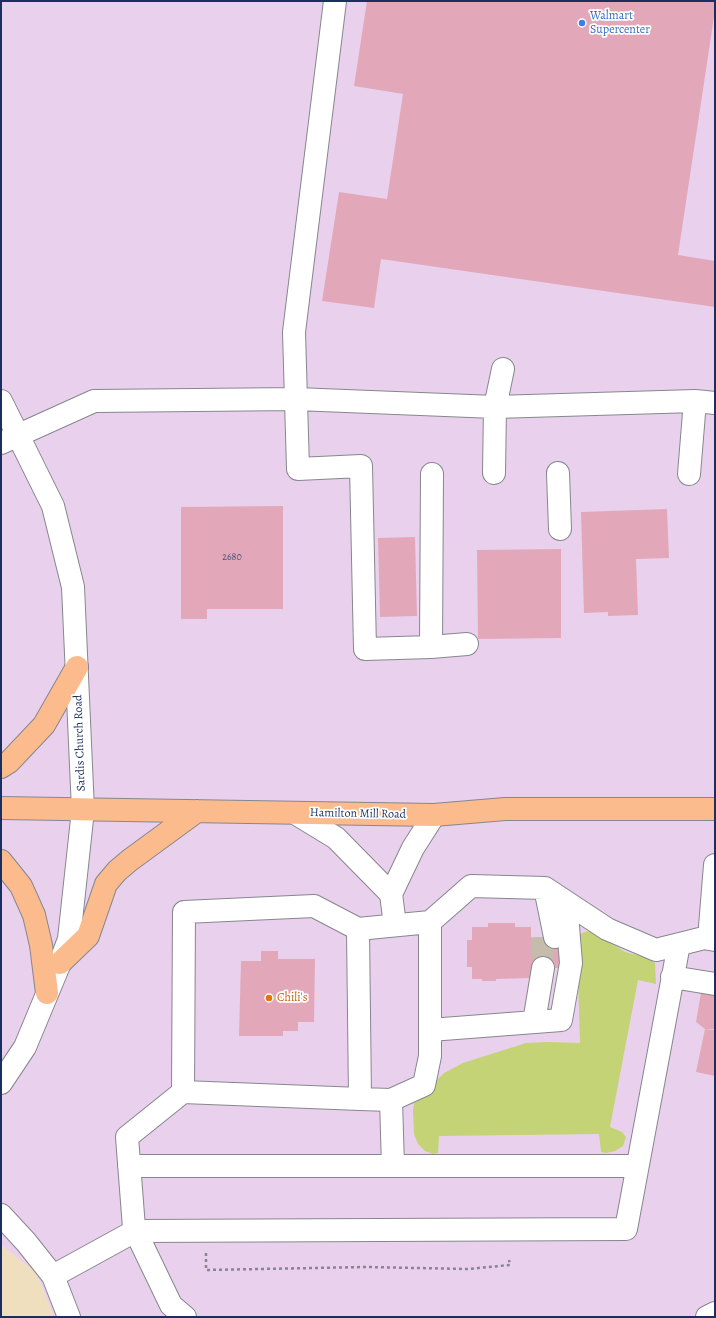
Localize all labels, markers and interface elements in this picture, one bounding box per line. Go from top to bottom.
place label: Walmart Supercenter [590,9,650,37]
marker: Walmart Supercenter [577,18,587,28]
house number: 2680 [222,552,242,564]
street label: Sardis Church Road [71,694,89,792]
street label: Hamilton Mill Road [310,806,406,822]
place label: Chili's [277,991,308,1005]
marker: Chili's [264,993,274,1003]

